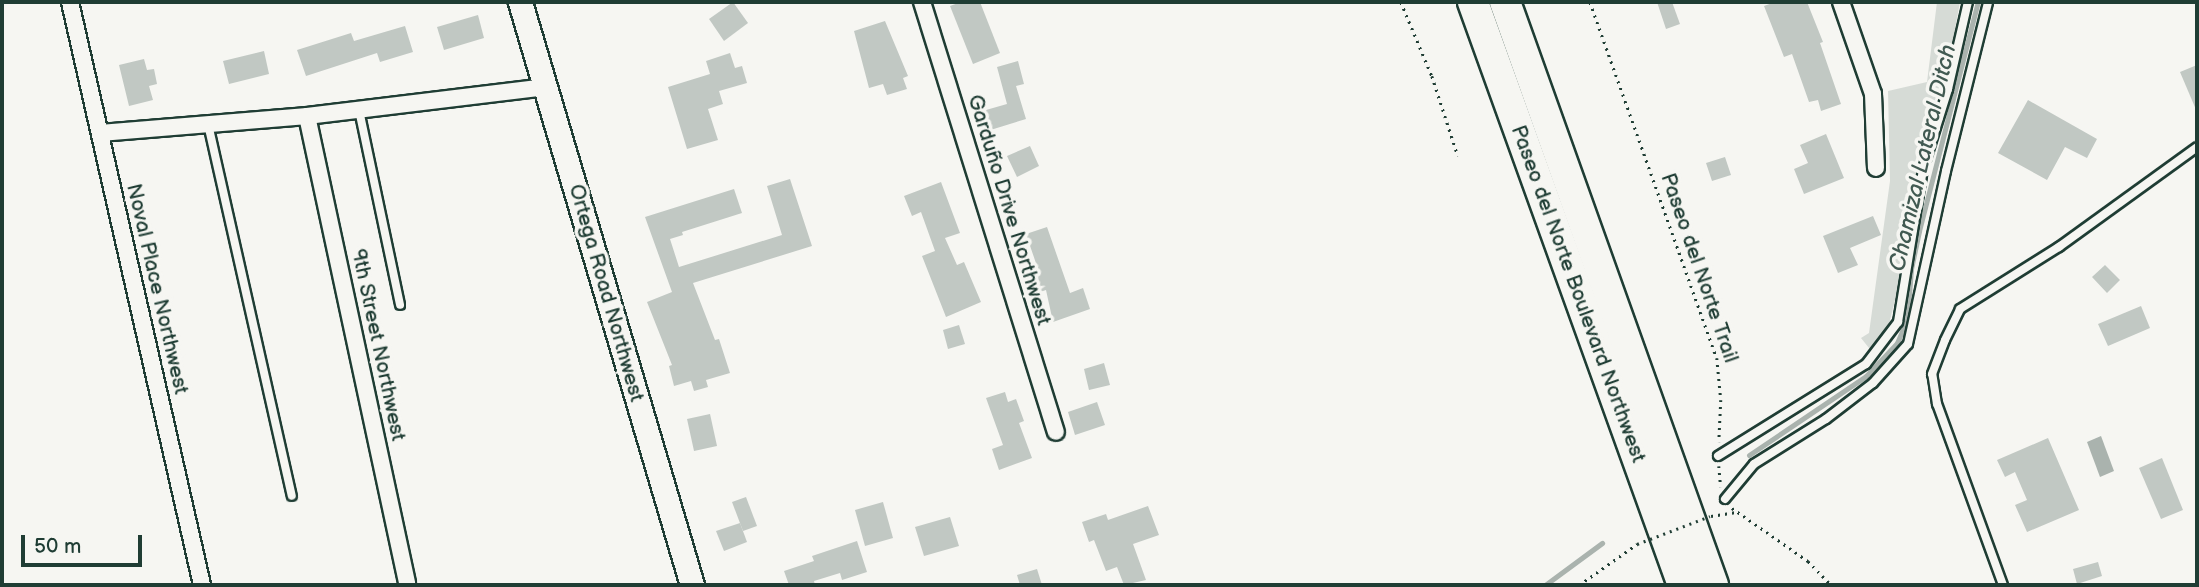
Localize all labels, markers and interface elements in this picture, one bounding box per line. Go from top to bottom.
water label: Chamizal Lateral Ditch [1883,42,1963,274]
street label: Garduño Drive Northwest [962,92,1056,328]
street label: Paseo del Norte Boulevard Northwest [1505,122,1651,466]
street label: Paseo del Norte Trail [1655,170,1743,366]
street label: Noval Place Northwest [121,181,193,397]
street label: Ortega Road Northwest [563,181,649,405]
street label: 9th Street Northwest [345,247,411,443]
scale bar [24,520,145,564]
text: 50 m [34,534,81,559]

